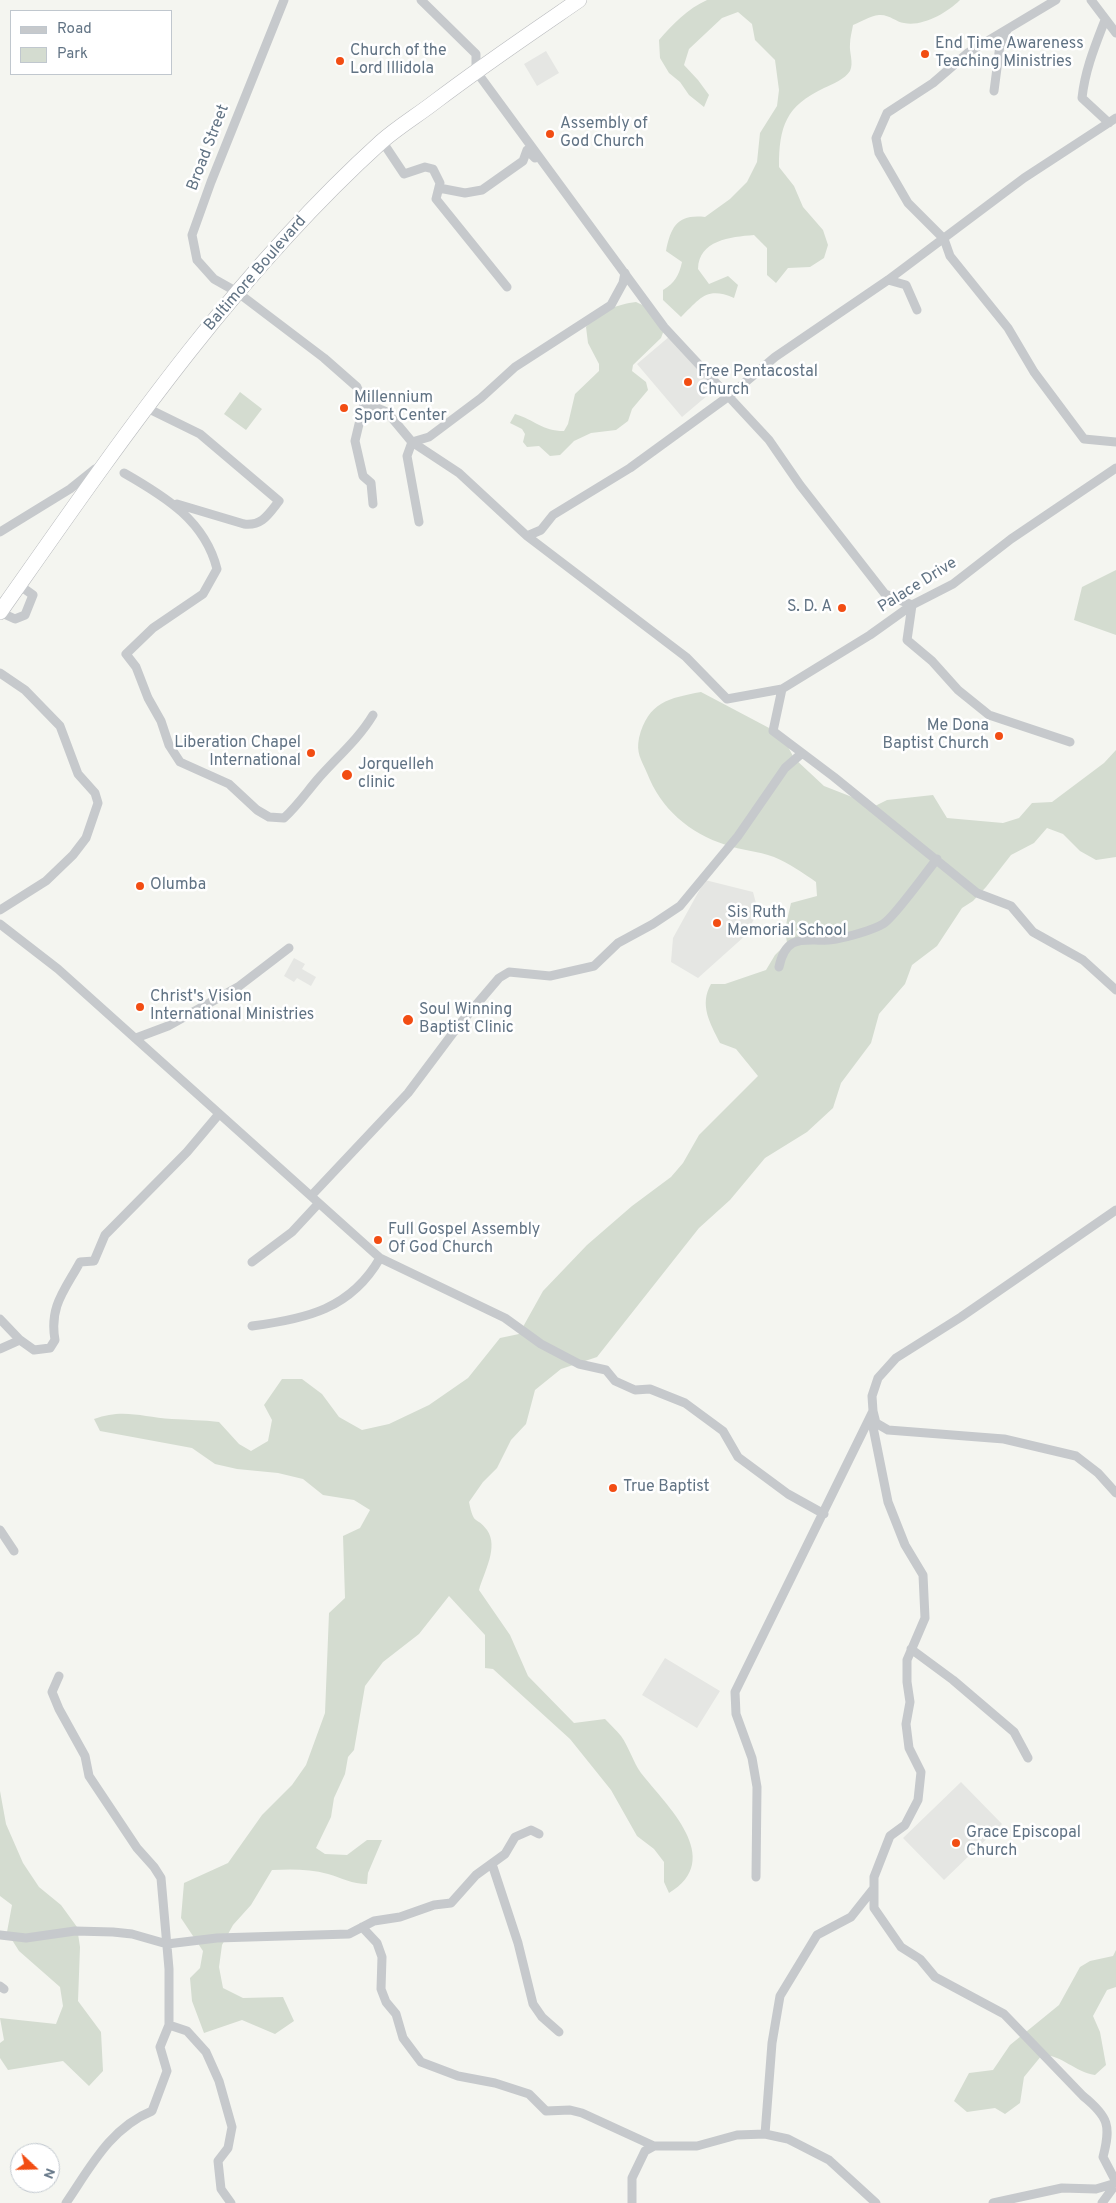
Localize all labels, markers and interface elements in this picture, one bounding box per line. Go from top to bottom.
legend [10,10,172,75]
text: Road [57,20,92,39]
place label: End Time Awareness Teaching Ministries [935,35,1084,73]
place label: Church of the Lord Illidola [350,42,447,80]
text: Park [57,45,88,64]
marker: End Time Awareness Teaching Ministries [919,48,931,60]
marker: Church of the Lord Illidola [334,55,346,67]
street label: Broad Street [184,102,234,194]
place label: Assembly of God Church [560,115,647,153]
marker: Assembly of God Church [544,128,556,140]
street label: Baltimore Boulevard [201,213,311,335]
place label: Free Pentacostal Church [698,363,818,401]
marker: Free Pentacostal Church [682,376,694,388]
place label: Millennium Sport Center [354,389,447,427]
marker: Millennium Sport Center [338,402,350,414]
street label: Palace Drive [875,554,961,618]
place label: S. D. A [787,598,832,618]
marker: S. D. A [836,602,848,614]
place label: Me Dona Baptist Church [883,717,989,755]
marker: Me Dona Baptist Church [993,730,1005,742]
place label: Liberation Chapel International [174,734,301,772]
marker: Liberation Chapel International [305,747,317,759]
place label: Jorquelleh clinic [358,756,434,794]
marker: Jorquelleh clinic [340,768,354,782]
place label: Olumba [150,876,206,896]
marker: Olumba [134,880,146,892]
place label: Sis Ruth Memorial School [727,904,847,942]
marker: Sis Ruth Memorial School [711,917,723,929]
place label: Christ's Vision International Ministries [150,988,314,1026]
marker: Christ's Vision International Ministries [134,1001,146,1013]
place label: Soul Winning Baptist Clinic [419,1001,514,1039]
marker: Soul Winning Baptist Clinic [401,1013,415,1027]
place label: Full Gospel Assembly Of God Church [388,1221,540,1259]
marker: Full Gospel Assembly Of God Church [372,1234,384,1246]
place label: True Baptist [623,1478,710,1498]
marker: True Baptist [607,1482,619,1494]
place label: Grace Episcopal Church [966,1824,1081,1862]
marker: Grace Episcopal Church [950,1837,962,1849]
north arrow [10,2143,60,2193]
text: N [39,2165,58,2181]

